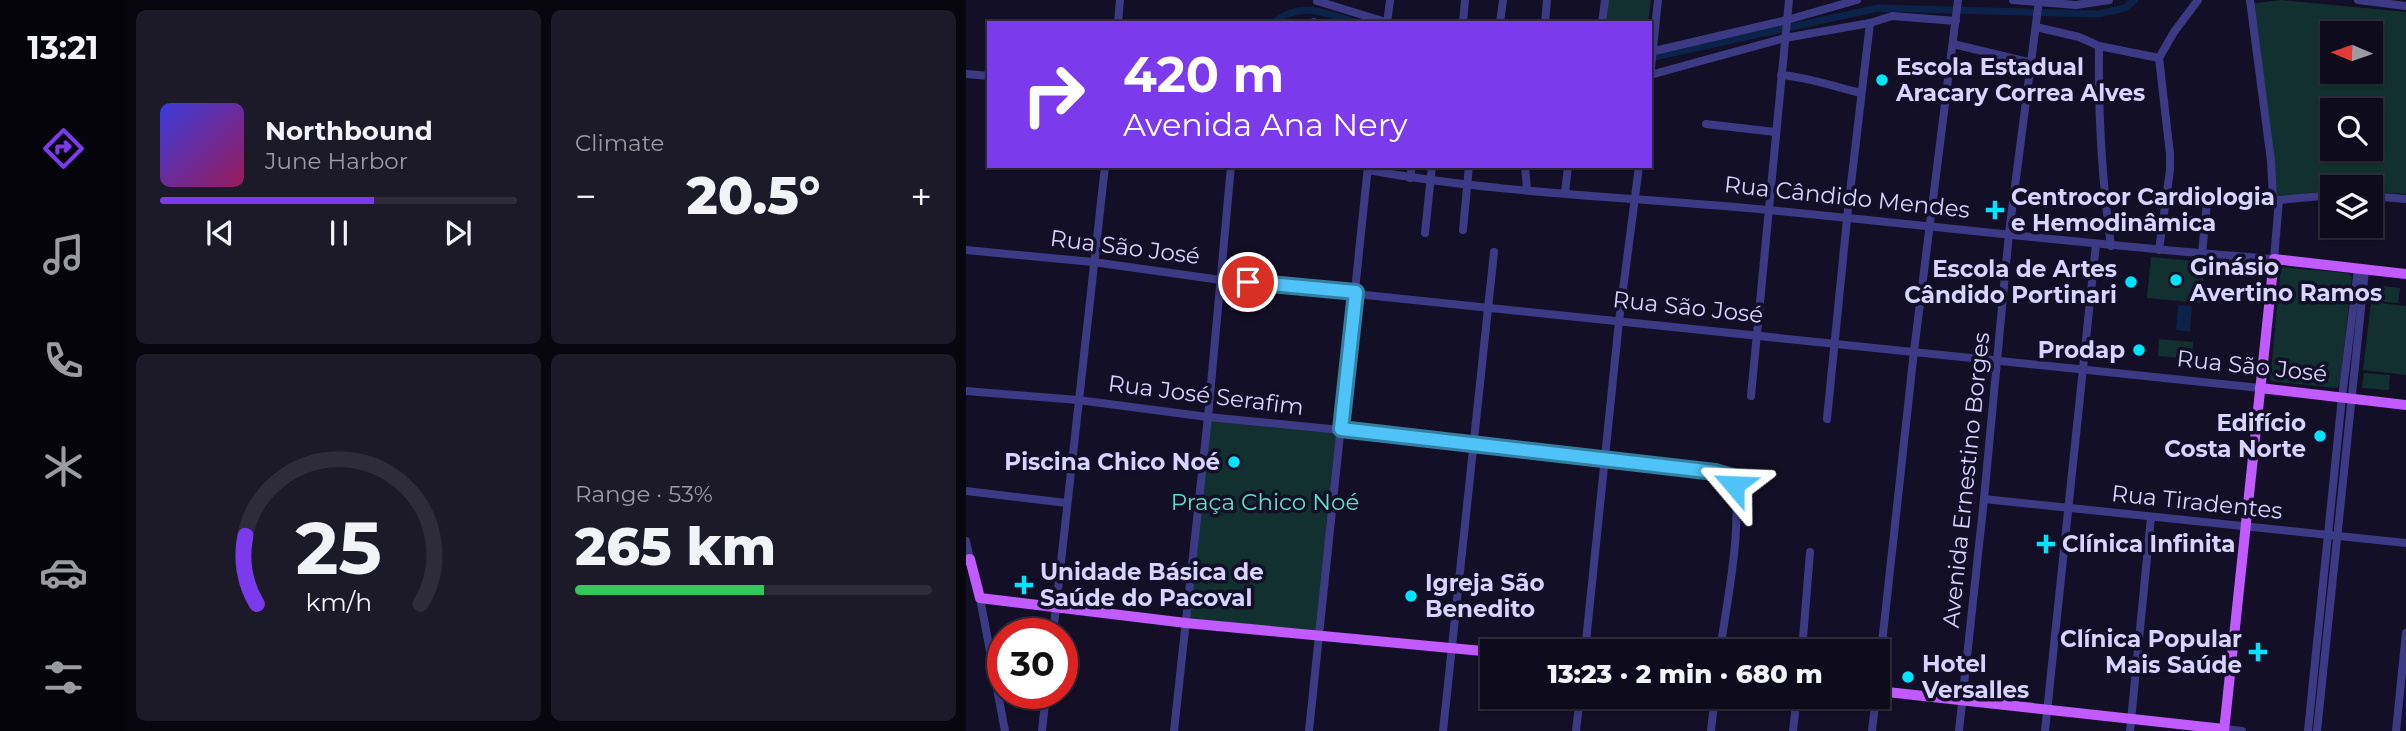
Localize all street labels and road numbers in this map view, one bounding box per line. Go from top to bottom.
street label: Rua Cândido Mendes [1723,170,1971,224]
street label: Rua São José [1048,224,1202,270]
street label: Rua São José [1611,285,1765,329]
street label: Avenida Ernestino Borges [1937,331,1995,629]
street label: Rua São José [2175,344,2329,388]
street label: Rua José Serafim [1106,369,1306,421]
street label: Rua Tiradentes [2110,479,2284,525]

